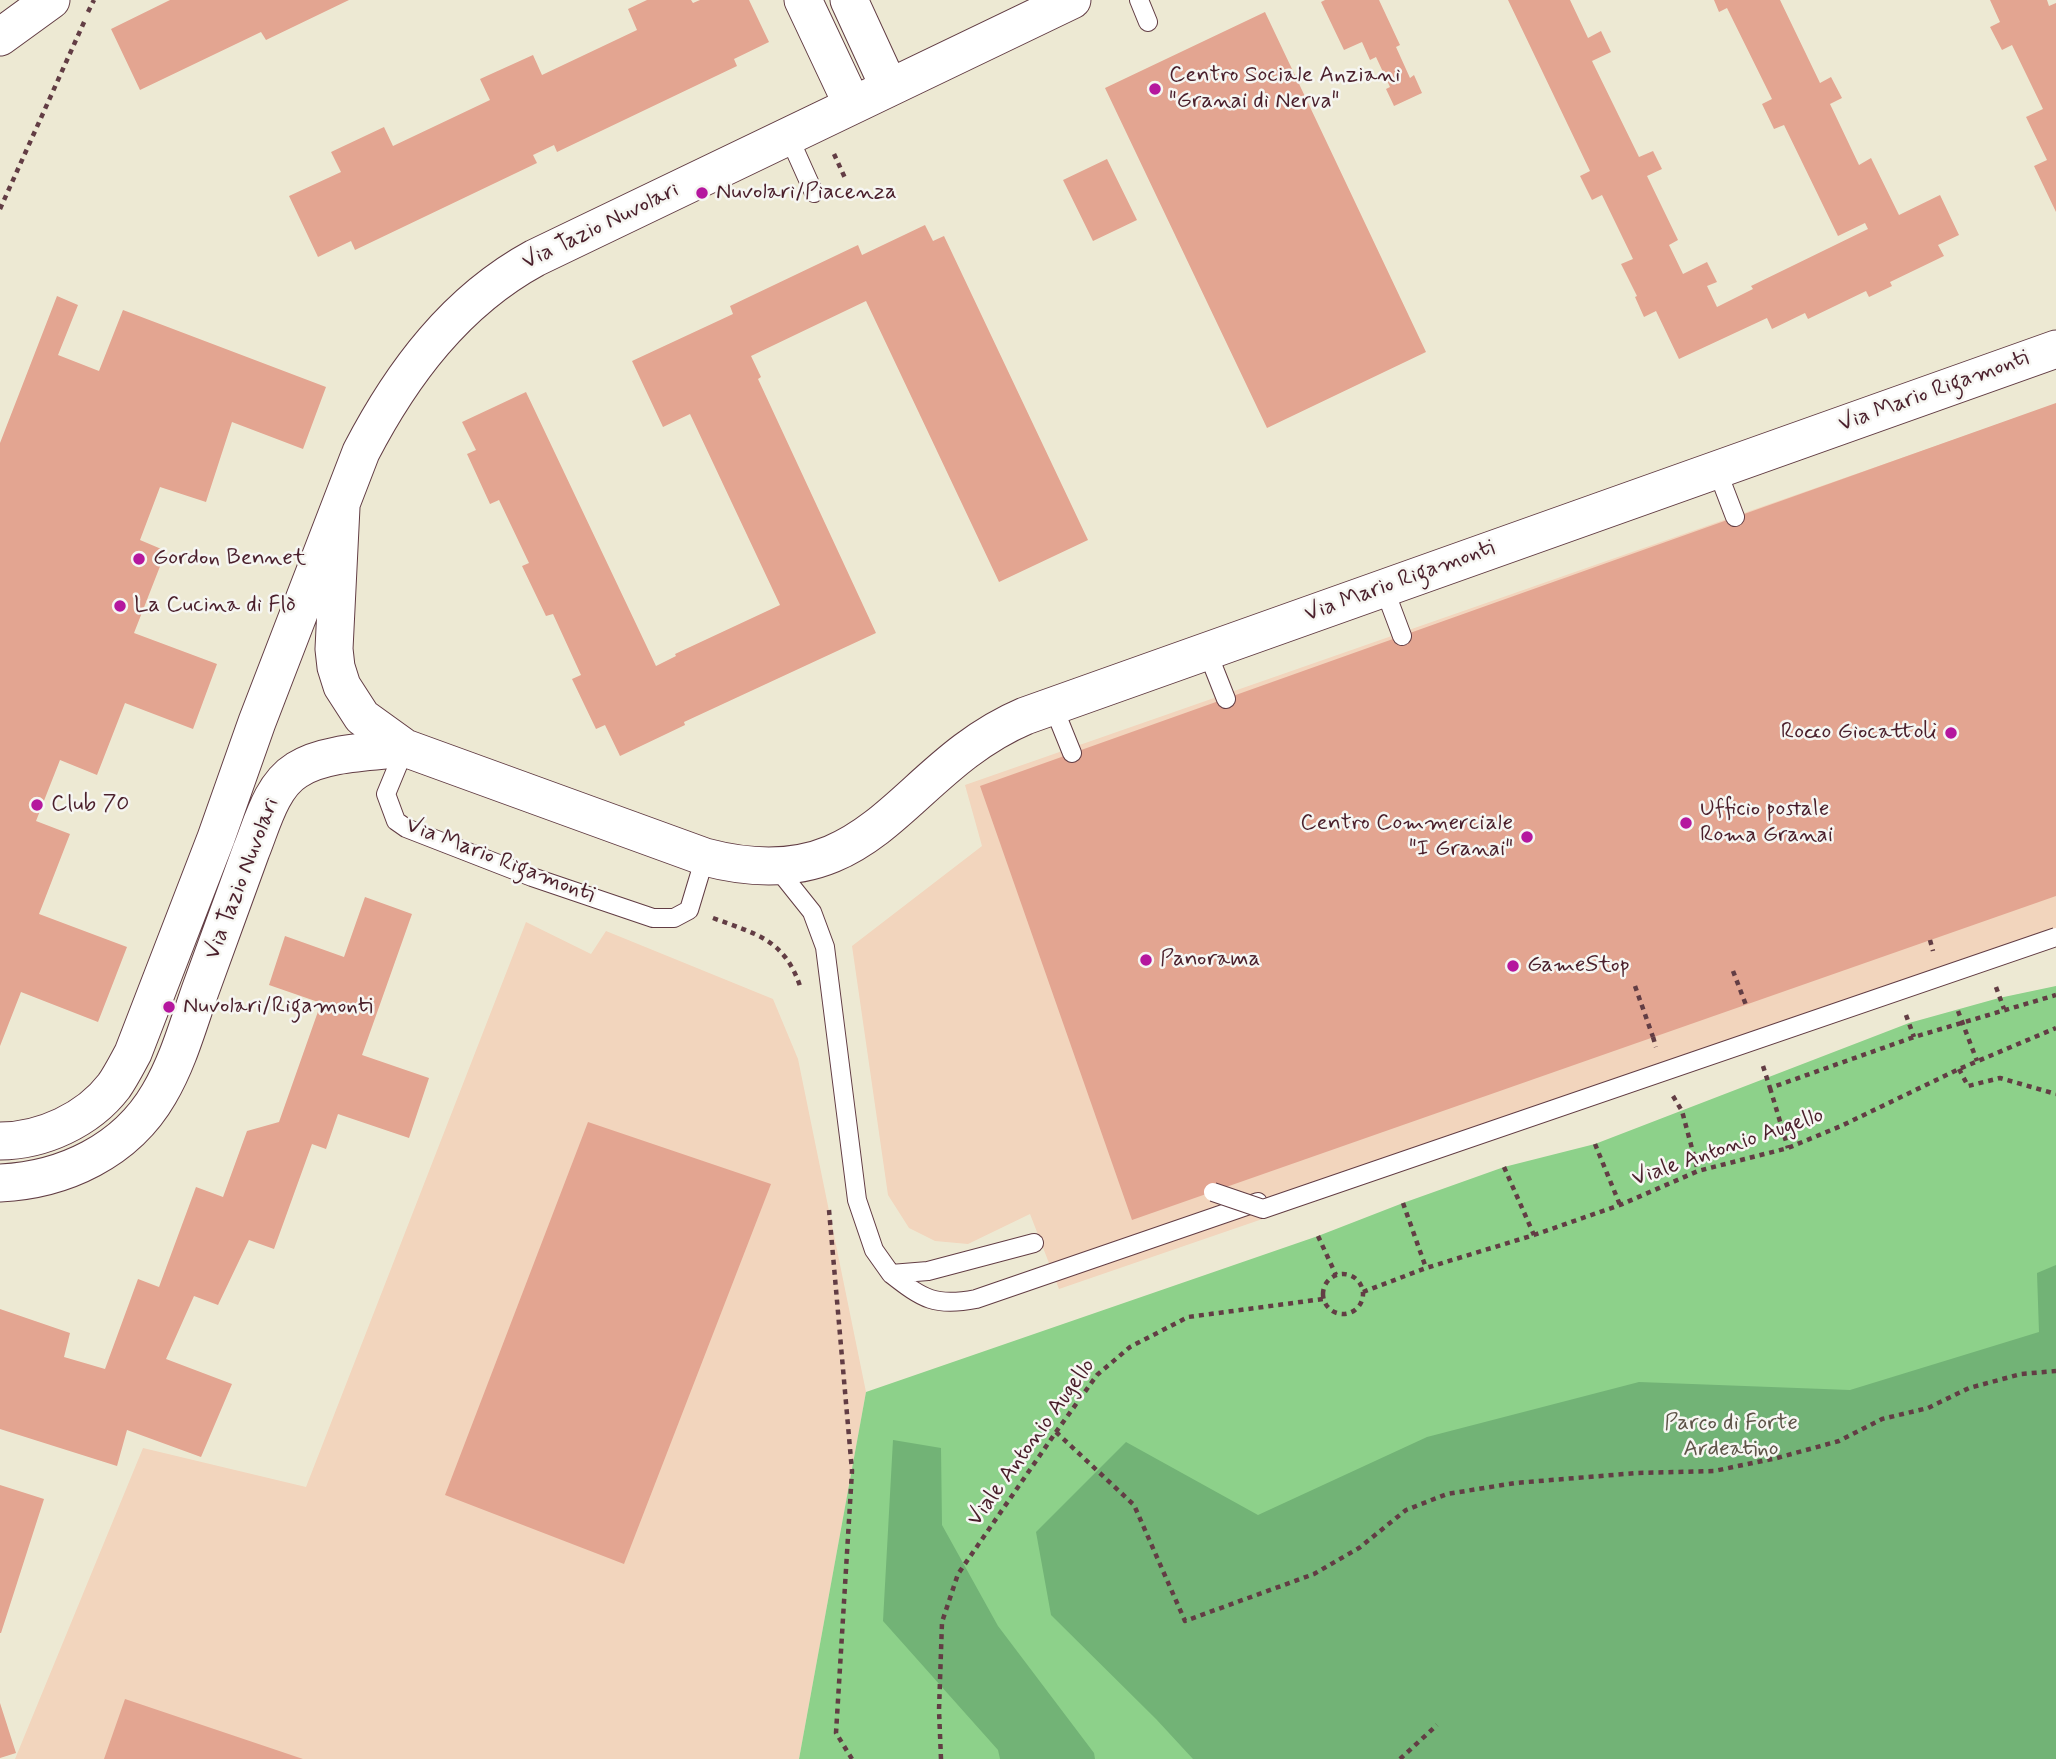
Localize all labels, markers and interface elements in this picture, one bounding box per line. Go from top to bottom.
place label: Centro Sociale Anziani "Granai di Nerva" [1169,62,1401,116]
marker: Centro Sociale Anziani "Granai di Nerva" [1147,81,1163,97]
street label: Via Tazio Nuvolari [518,177,684,277]
place label: Nuvolari/Piacenza [716,179,897,207]
marker: Nuvolari/Piacenza [694,185,710,201]
street label: Via Mario Rigamonti [1835,345,2033,439]
street label: Via Mario Rigamonti [1301,535,1499,629]
place label: Gordon Bennet [153,545,306,573]
marker: Gordon Bennet [131,551,147,567]
place label: La Cucina di Flò [134,592,296,620]
marker: La Cucina di Flò [112,598,128,614]
place label: Rocco Giocattoli [1781,719,1937,747]
marker: Rocco Giocattoli [1943,725,1959,741]
place label: Club 70 [51,791,129,819]
street label: Via Tazio Nuvolari [199,794,287,964]
place label: Ufficio postale Roma Granai [1700,796,1833,850]
marker: Club 70 [29,797,45,813]
place label: Centro Commerciale "I Granai" [1300,810,1513,864]
street label: Via Mario Rigamonti [402,812,598,910]
marker: Ufficio postale Roma Granai [1678,815,1694,831]
marker: Centro Commerciale "I Granai" [1519,829,1535,845]
place label: Panorama [1160,946,1260,974]
marker: Panorama [1138,952,1154,968]
place label: GameStop [1527,952,1630,980]
marker: GameStop [1505,958,1521,974]
place label: Nuvolari/Rigamonti [183,993,373,1021]
marker: Nuvolari/Rigamonti [161,999,177,1015]
street label: Viale Antonio Augello [1629,1102,1827,1194]
street label: Viale Antonio Augello [962,1354,1102,1532]
park label: Parco di Forte Ardeatino [1664,1410,1798,1464]

